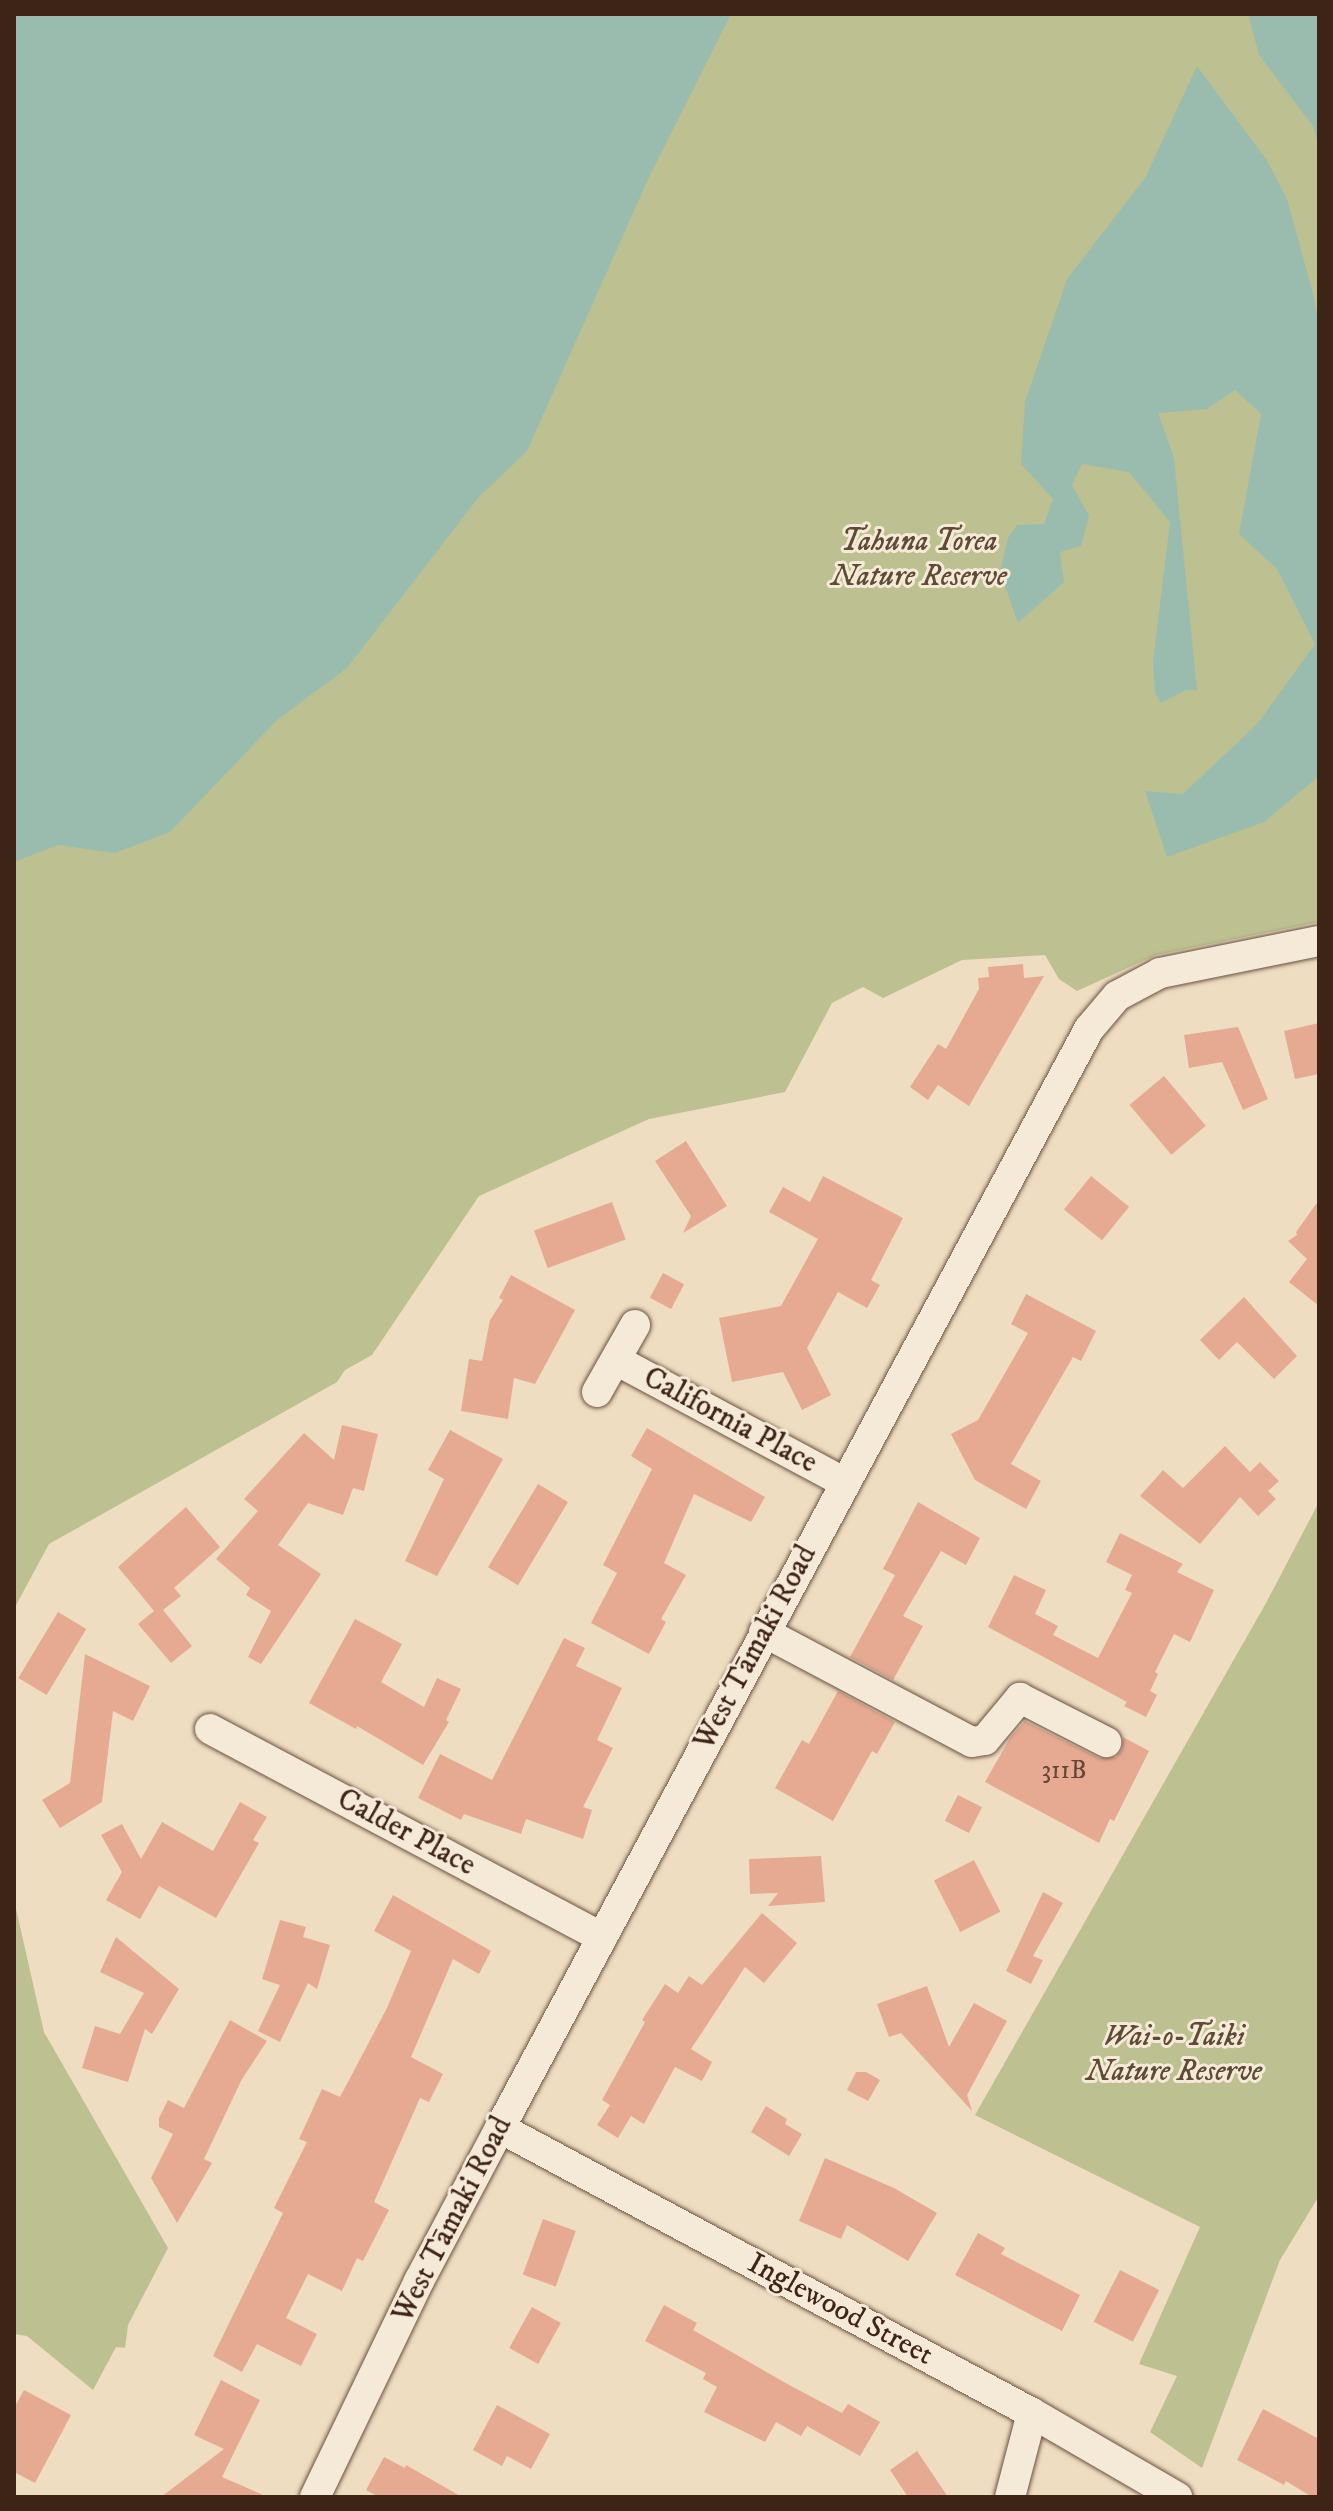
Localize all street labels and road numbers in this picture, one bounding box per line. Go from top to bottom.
street label: California Place [637,1360,823,1482]
street label: West Tāmaki Road [687,1540,825,1756]
street label: Calder Place [331,1782,481,1884]
street label: West Tāmaki Road [386,2111,520,2329]
street label: Inglewood Street [741,2246,939,2374]

